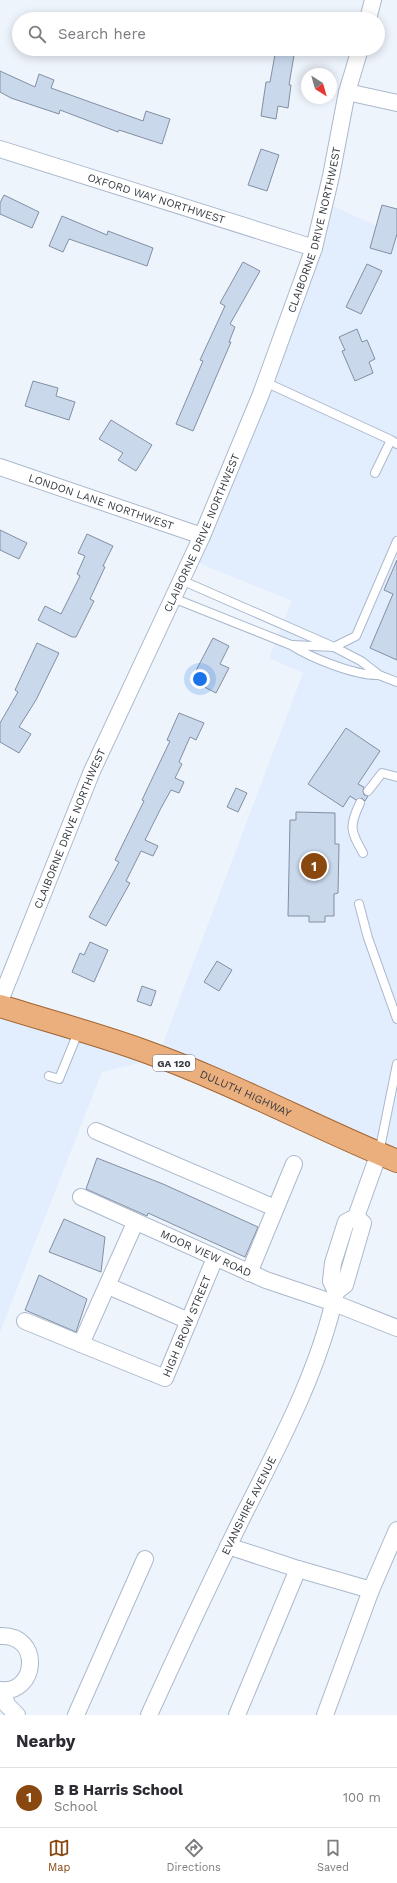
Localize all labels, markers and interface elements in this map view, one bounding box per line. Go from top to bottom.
search box [12,12,385,56]
icon: search [26,23,48,45]
text: Search here [58,25,146,43]
north arrow [301,68,337,104]
street label: CLAIBORNE DRIVE NORTHWEST [285,145,343,315]
street label: OXFORD WAY NORTHWEST [86,171,227,227]
street label: CLAIBORNE DRIVE NORTHWEST [161,451,243,614]
street label: LONDON LANE NORTHWEST [27,471,176,533]
your location [190,669,210,689]
street label: CLAIBORNE DRIVE NORTHWEST [32,746,109,911]
pin: 1 [301,851,327,881]
road number: GA 120 [153,1055,195,1071]
street label: DULUTH HIGHWAY [198,1068,294,1120]
street label: MOOR VIEW ROAD [158,1227,253,1280]
street label: HIGH BROW STREET [160,1273,214,1379]
street label: EVANSHIRE AVENUE [219,1454,279,1557]
text: Nearby [16,1731,75,1751]
text: B B Harris School [54,1781,183,1799]
text: 1 [26,1790,32,1805]
text: 100 m [343,1790,381,1805]
text: School [54,1799,97,1814]
tab: Map [48,1837,70,1874]
tab: Directions [167,1837,221,1874]
tab: Saved [317,1837,349,1874]

